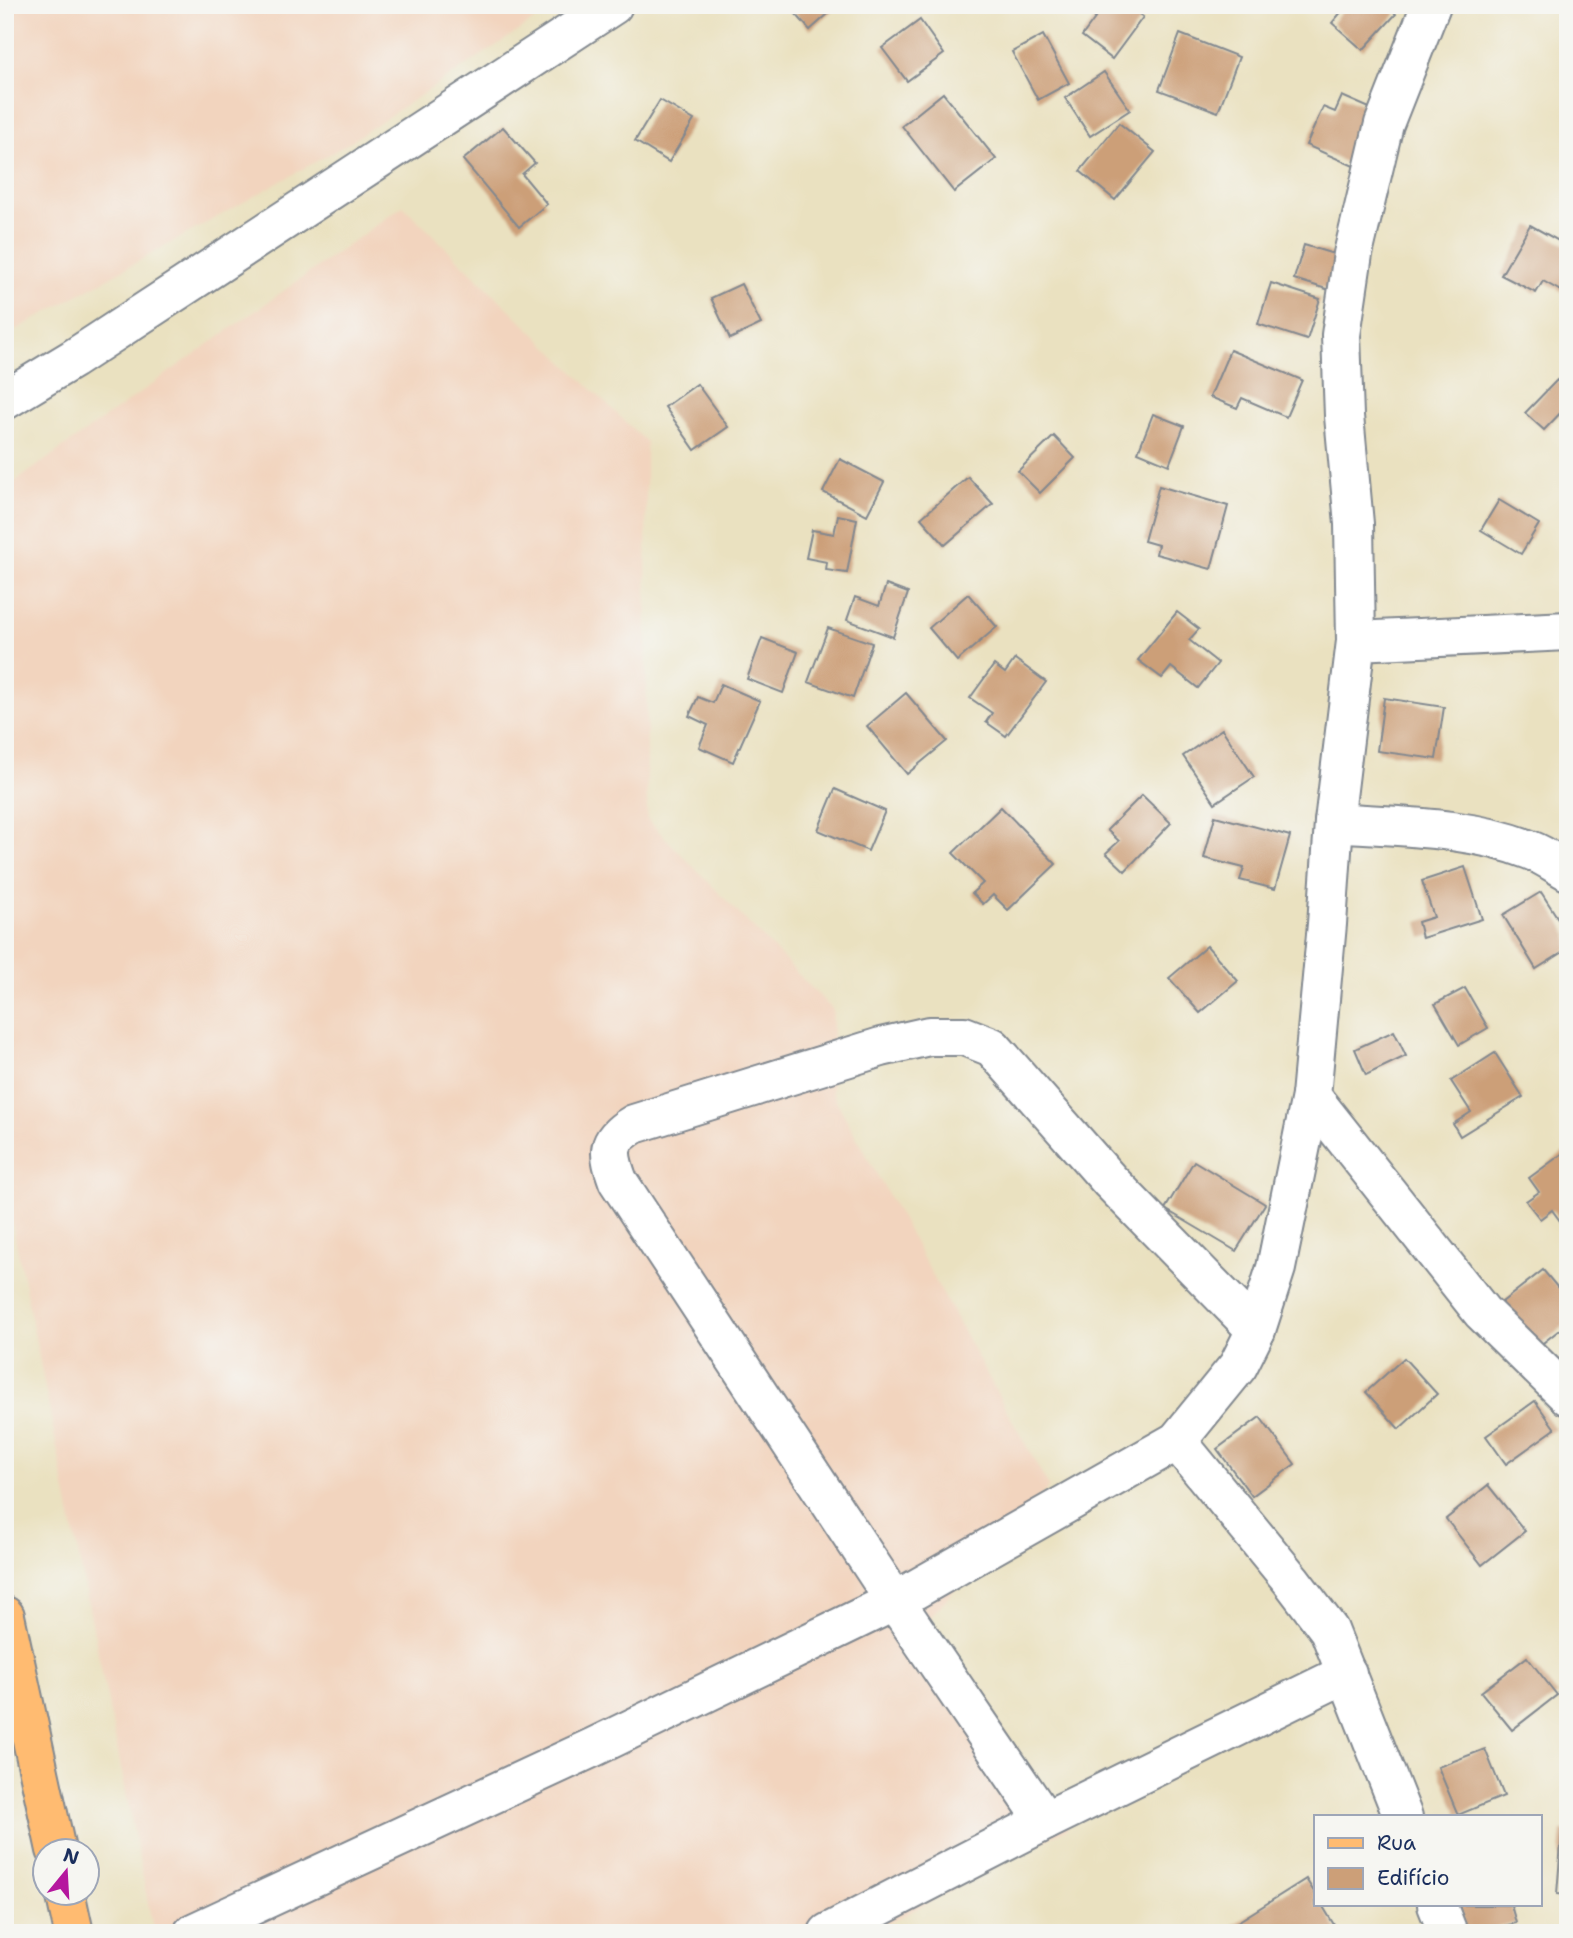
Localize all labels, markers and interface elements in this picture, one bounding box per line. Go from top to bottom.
legend [1314,1815,1542,1906]
text: Rua [1377,1829,1416,1857]
north arrow [32,1836,102,1906]
text: N [60,1842,82,1871]
text: Edifício [1377,1864,1449,1892]

